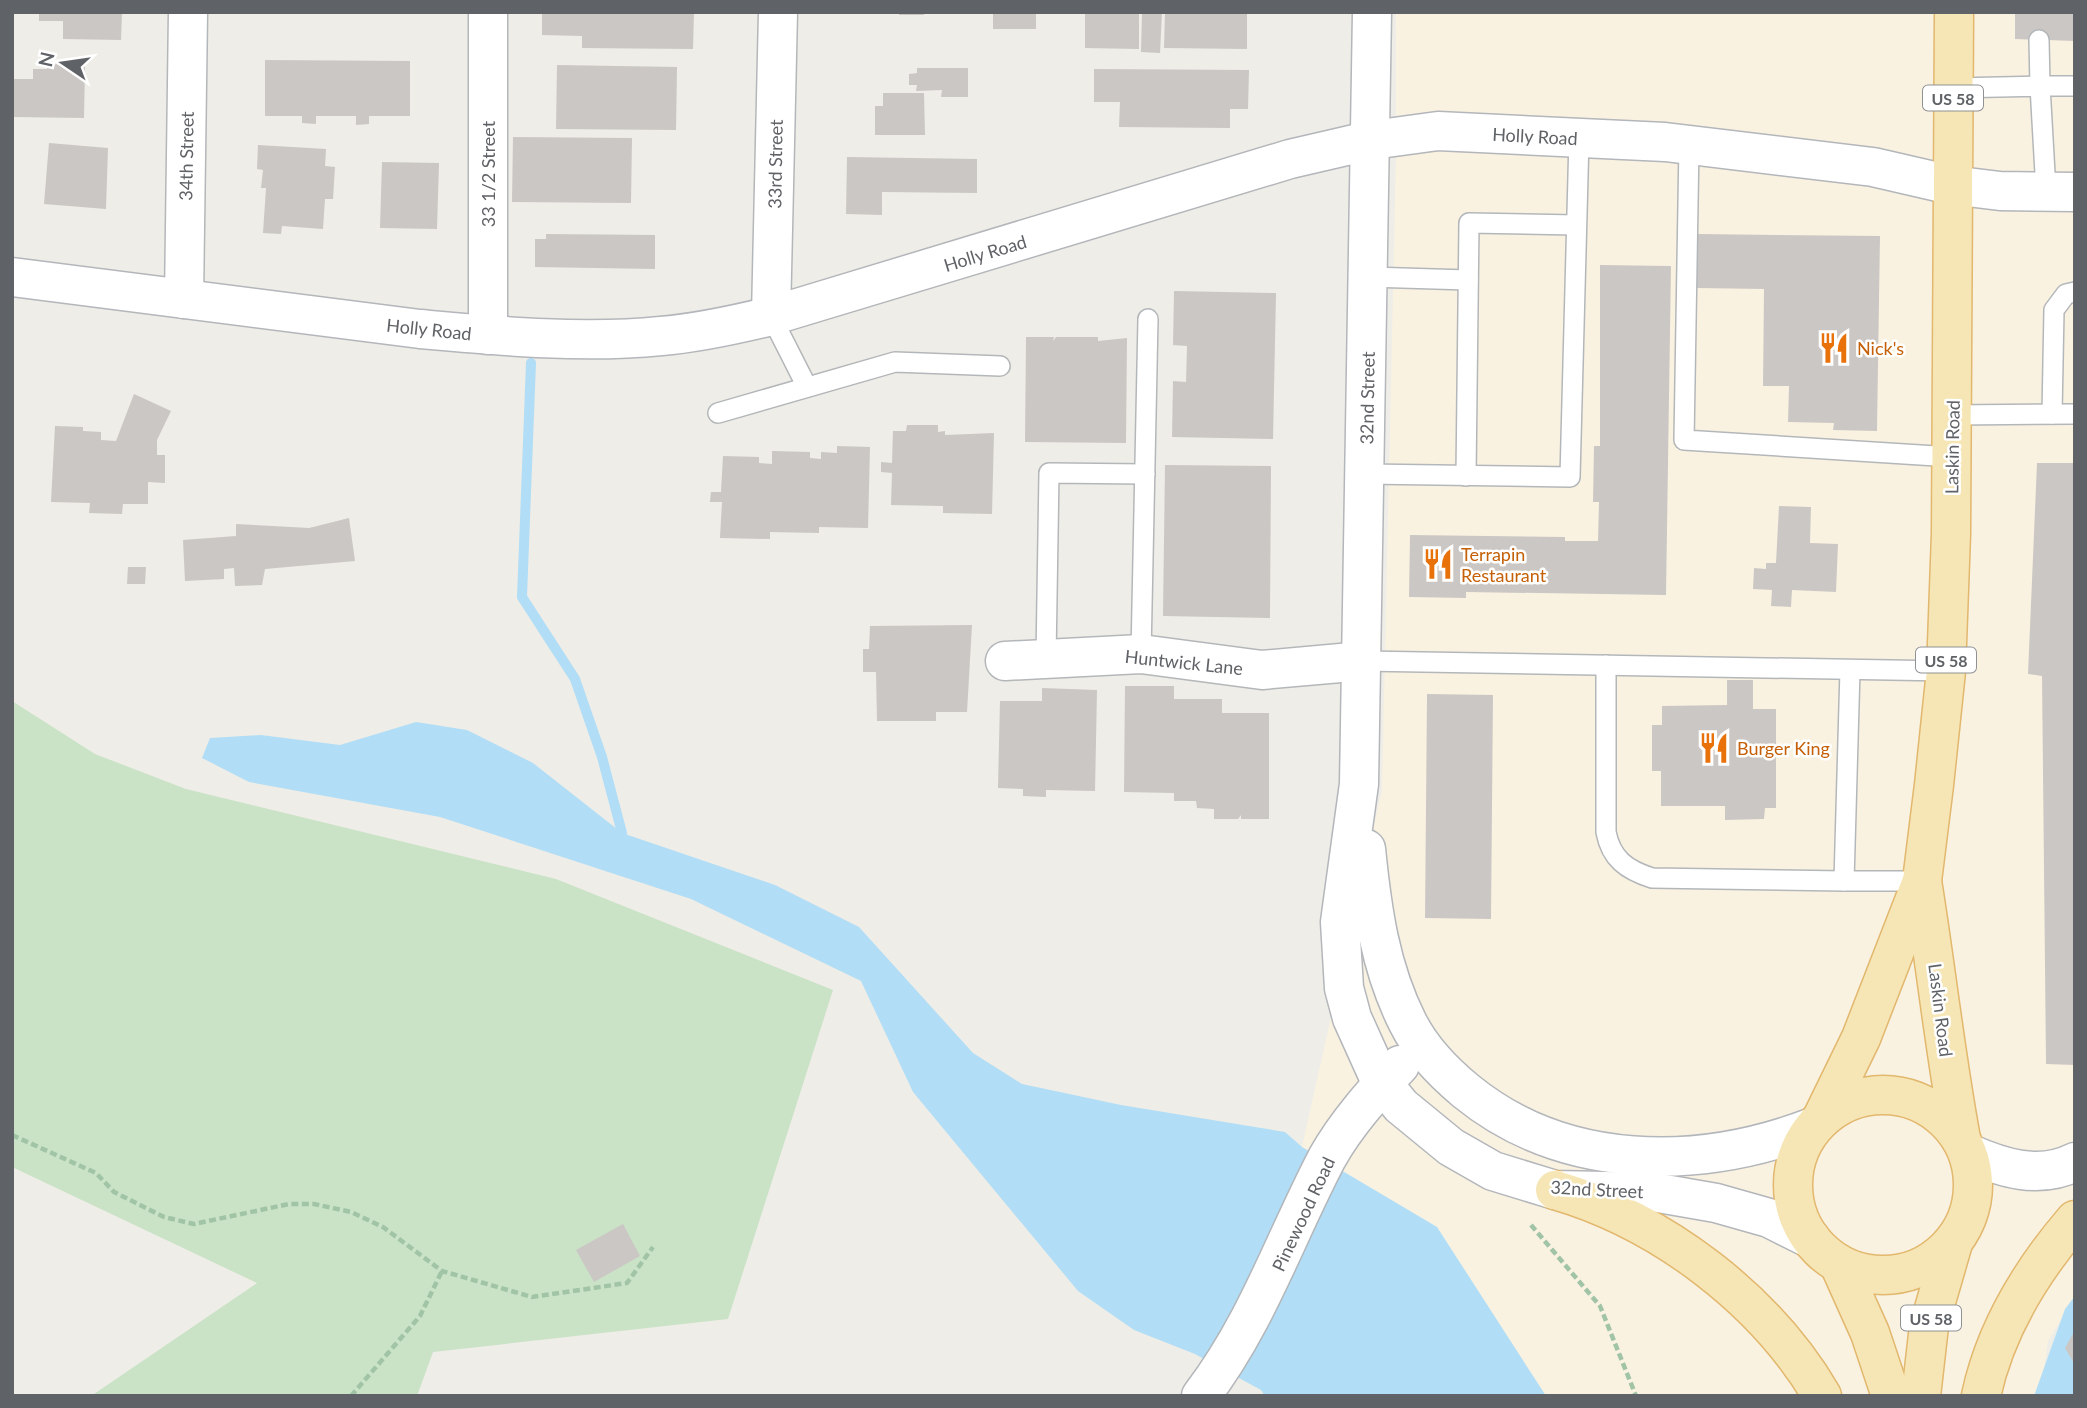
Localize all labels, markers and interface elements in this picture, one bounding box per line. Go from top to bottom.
north arrow [28,28,98,98]
text: N [33,49,59,69]
road number: US 58 [1923,86,1983,110]
street label: 34th Street [174,111,198,201]
street label: 33rd Street [763,119,787,209]
street label: 33 1/2 Street [477,120,499,227]
street label: Holly Road [1492,123,1578,149]
street label: Holly Road [941,230,1029,276]
street label: Holly Road [385,314,473,344]
restaurant icon: Nick's [1817,331,1851,365]
place label: Nick's [1857,337,1904,359]
street label: 32nd Street [1355,351,1379,445]
street label: Laskin Road [1940,400,1964,494]
place label: Terrapin Restaurant [1461,543,1547,586]
restaurant icon: Terrapin Restaurant [1421,547,1455,581]
street label: Huntwick Lane [1124,645,1244,679]
road number: US 58 [1916,648,1976,673]
restaurant icon: Burger King [1697,731,1731,765]
place label: Burger King [1737,737,1830,759]
street label: Laskin Road [1924,962,1958,1058]
street label: Pinewood Road [1267,1153,1339,1275]
street label: 32nd Street [1550,1176,1645,1202]
road number: US 58 [1901,1306,1961,1330]

